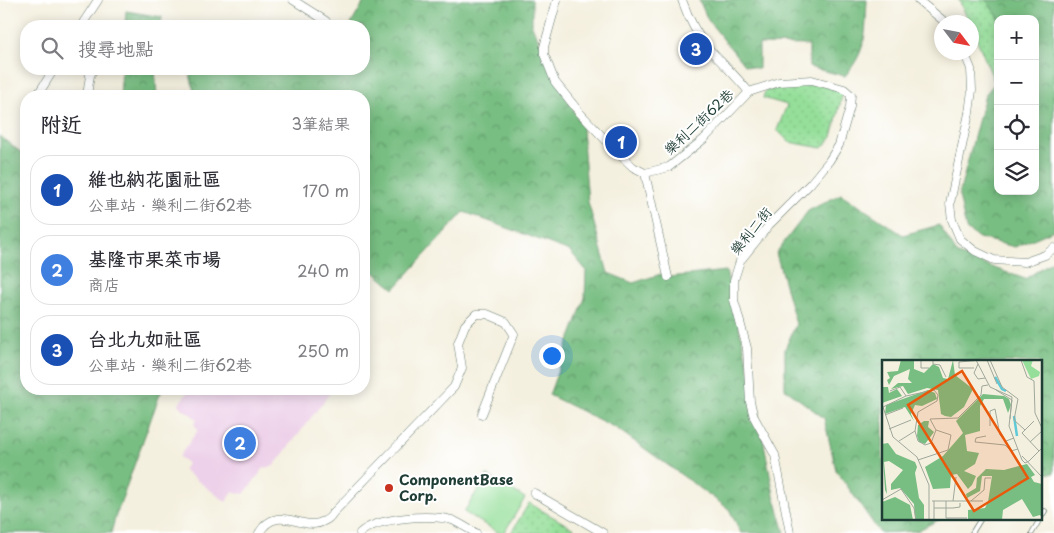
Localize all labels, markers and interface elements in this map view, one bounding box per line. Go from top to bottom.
north arrow [934,15,979,60]
map controls [994,15,1039,195]
button: + [994,15,1039,60]
search box [20,20,370,75]
pin: 3 [680,30,712,68]
icon: search [38,34,66,62]
text: 搜尋地點 [78,34,154,62]
button: − [994,60,1039,105]
street label: 樂利二街62巷 [659,83,739,159]
button: locate [994,105,1039,150]
text: 附近 [40,107,82,139]
text: 3筆結果 [291,111,350,135]
pin: 1 [605,123,637,161]
button: layers [994,150,1039,195]
text: 維也納花園社區 [88,164,221,192]
text: 1 [53,178,61,202]
text: 170 m [303,178,349,202]
text: 公車站 · 樂利二街62巷 [88,192,252,216]
street label: 樂利二街 [725,202,776,259]
text: 基隆市果菜市場 [88,244,221,272]
text: 2 [51,258,63,282]
text: 240 m [297,258,349,282]
text: 商店 [88,272,120,296]
text: 台北九如社區 [88,324,202,352]
text: 3 [52,338,62,362]
text: 250 m [298,338,349,362]
your location [539,343,565,369]
text: 公車站 · 樂利二街62巷 [88,352,252,376]
inset map [882,360,1042,520]
pin: 2 [224,424,256,462]
place label: ComponentBase Corp. [399,469,514,506]
marker: ComponentBase Corp. [383,482,395,494]

